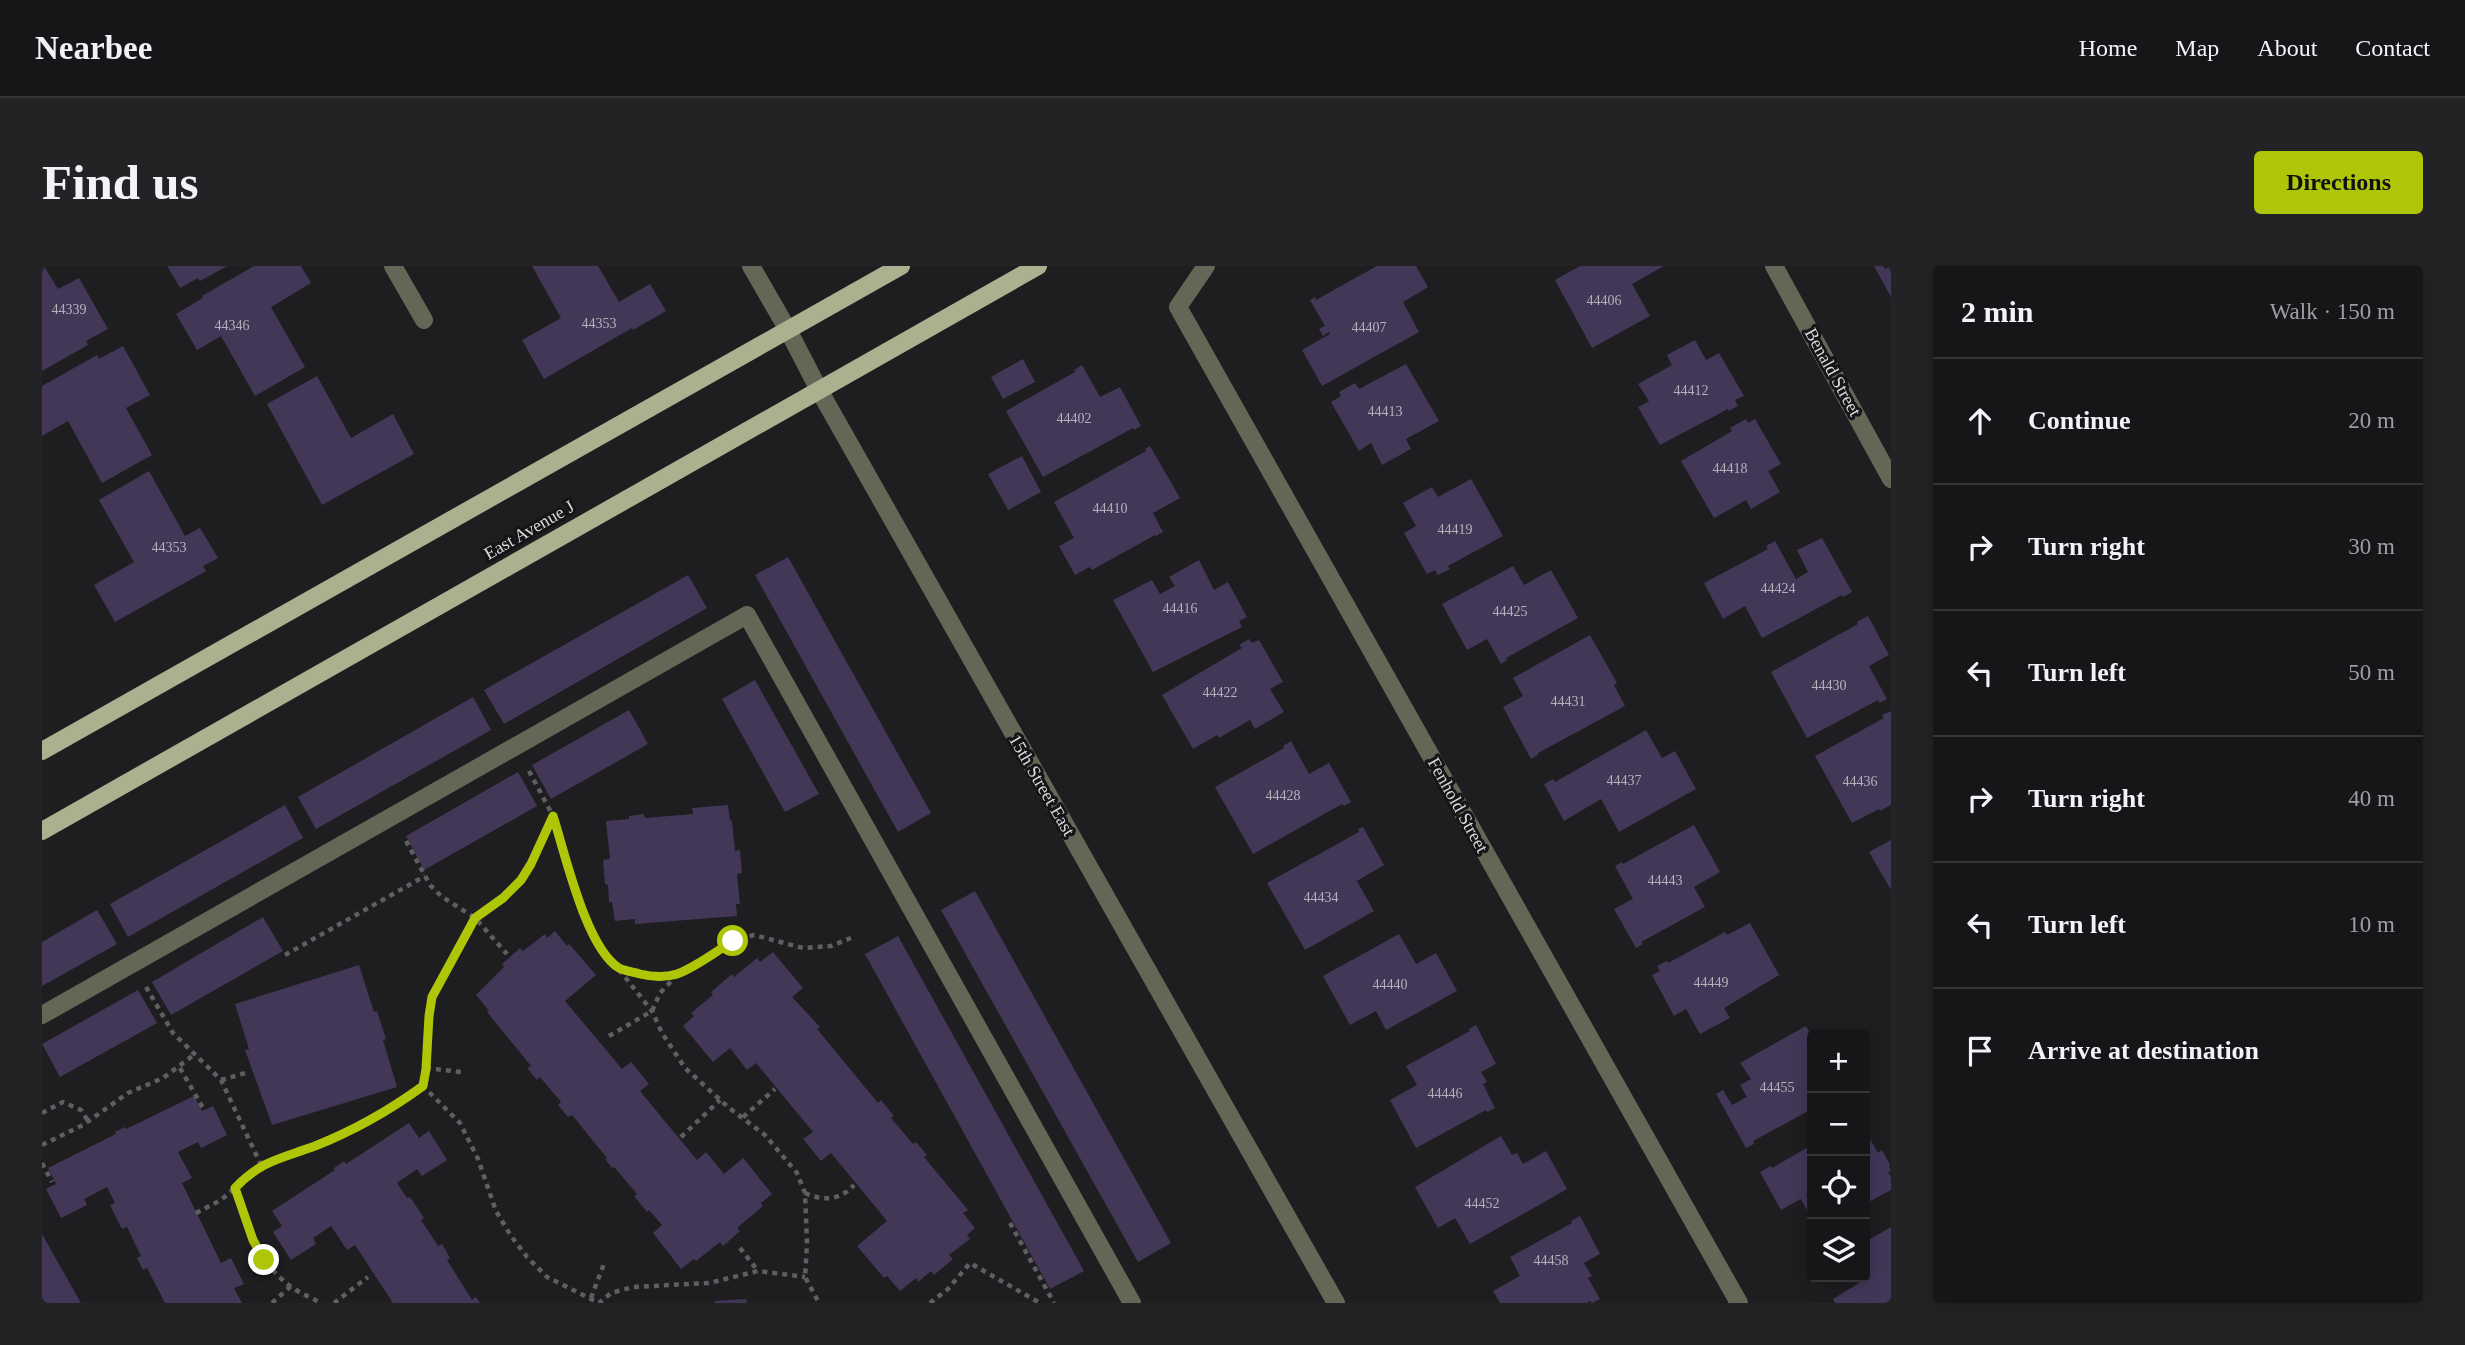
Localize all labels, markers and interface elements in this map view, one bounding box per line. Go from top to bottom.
text: Nearbee [35,30,152,66]
text: Home [2079,35,2137,61]
text: Map [2175,35,2219,61]
text: About [2257,35,2317,61]
text: Contact [2355,35,2430,61]
button: Directions [2254,151,2423,214]
text: Find us [42,155,199,210]
house number: 44406 [1587,293,1622,308]
text: 2 min [1961,295,2034,328]
text: Walk · 150 m [2270,299,2395,324]
house number: 44339 [52,302,87,317]
house number: 44353 [582,316,617,331]
house number: 44346 [215,318,250,333]
house number: 44407 [1352,320,1387,335]
street label: Benald Street [1801,325,1865,419]
house number: 44412 [1674,383,1709,398]
icon: ahead [1961,402,1999,440]
house number: 44413 [1368,404,1403,419]
text: Continue [2028,406,2131,435]
text: 20 m [2348,408,2395,433]
house number: 44402 [1057,411,1092,426]
house number: 44418 [1713,461,1748,476]
street label: East Avenue J [480,496,578,564]
house number: 44410 [1093,501,1128,516]
house number: 44419 [1438,522,1473,537]
icon: right [1961,528,1999,566]
text: Turn right [2028,532,2145,561]
text: 30 m [2348,534,2395,559]
house number: 44353 [152,540,187,555]
house number: 44424 [1761,581,1796,596]
house number: 44416 [1163,601,1198,616]
house number: 44425 [1493,604,1528,619]
icon: left [1961,654,1999,692]
text: Turn left [2028,658,2126,687]
text: 50 m [2348,660,2395,685]
house number: 44430 [1812,678,1847,693]
house number: 44422 [1203,685,1238,700]
house number: 44431 [1551,694,1586,709]
street label: 15th Street East [1005,731,1079,839]
street label: Fenhold Street [1424,754,1492,856]
house number: 44437 [1607,773,1642,788]
house number: 44436 [1843,774,1878,789]
icon: right [1961,780,1999,818]
text: Turn right [2028,784,2145,813]
text: 40 m [2348,786,2395,811]
house number: 44428 [1266,788,1301,803]
house number: 44443 [1648,873,1683,888]
house number: 44434 [1304,890,1339,905]
icon: left [1961,906,1999,944]
text: Turn left [2028,910,2126,939]
text: 10 m [2348,912,2395,937]
route start [717,925,748,956]
house number: 44449 [1694,975,1729,990]
house number: 44440 [1373,977,1408,992]
map controls [1807,1030,1870,1282]
button: + [1807,1030,1870,1093]
icon: arrive [1961,1032,1999,1070]
text: Arrive at destination [2028,1036,2259,1065]
house number: 44455 [1760,1080,1795,1095]
house number: 44446 [1428,1086,1463,1101]
button: − [1807,1093,1870,1156]
button: locate [1807,1156,1870,1219]
house number: 44452 [1465,1196,1500,1211]
button: layers [1807,1219,1870,1282]
route end [248,1244,279,1275]
house number: 44458 [1534,1253,1569,1268]

